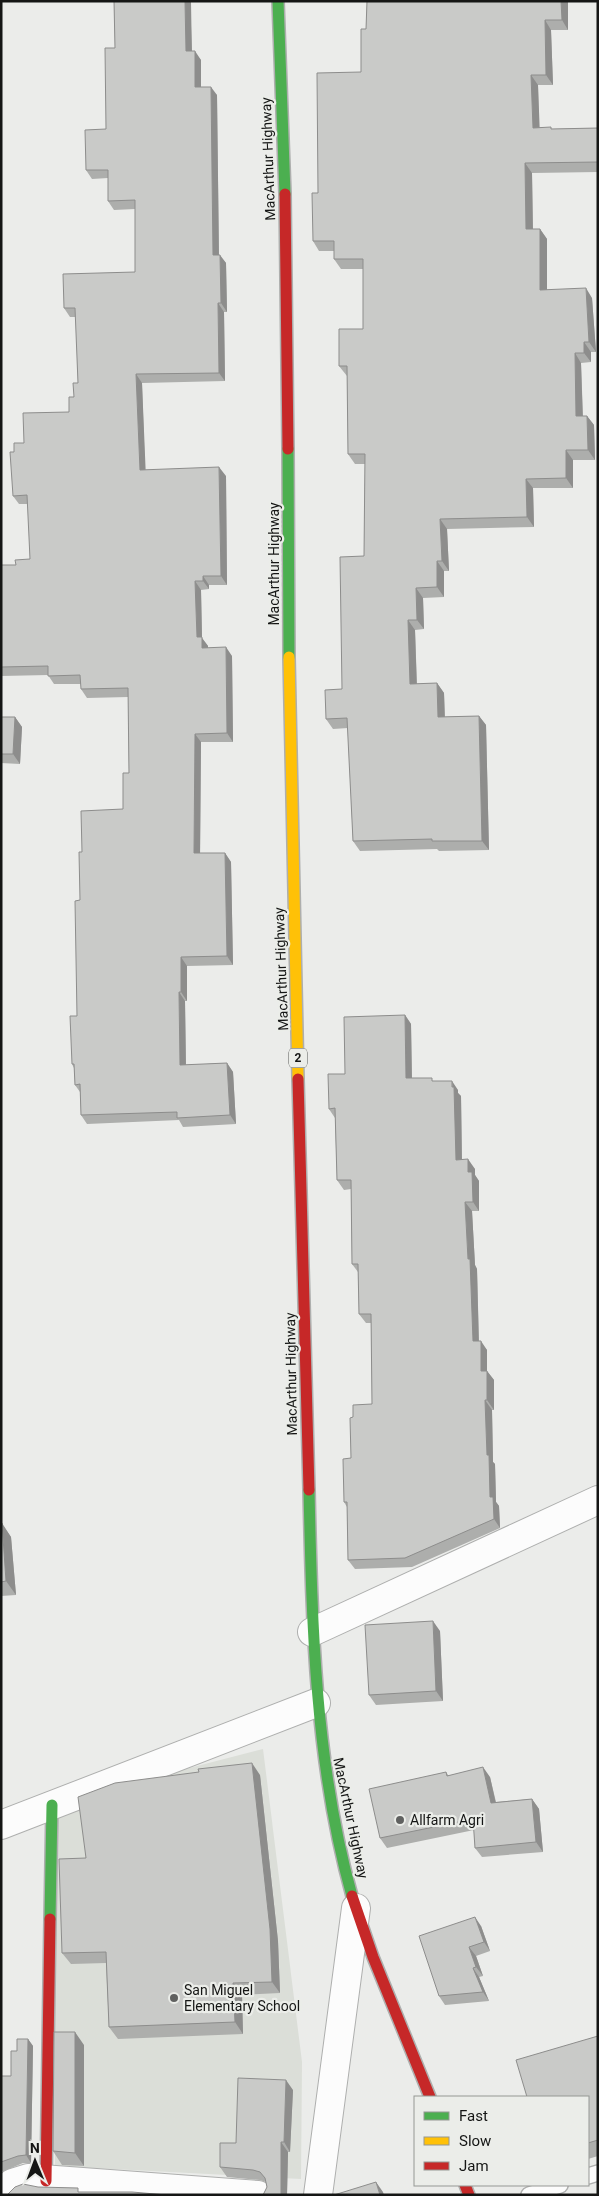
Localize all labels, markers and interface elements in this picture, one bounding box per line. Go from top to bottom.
street label: MacArthur Highway [258,97,278,221]
street label: MacArthur Highway [266,502,282,626]
street label: MacArthur Highway [271,907,291,1031]
road number: 2 [289,1048,307,1068]
street label: MacArthur Highway [282,1312,300,1436]
street label: MacArthur Highway [330,1756,372,1880]
place label: Allfarm Agri [410,1812,484,1828]
marker: Allfarm Agri [394,1814,406,1826]
place label: San Miguel Elementary School [184,1982,300,2014]
marker: San Miguel Elementary School [168,1992,180,2004]
legend [414,2096,589,2186]
text: Fast [459,2107,488,2125]
text: Slow [459,2132,491,2150]
north arrow [10,2136,60,2186]
text: N [30,2140,40,2156]
text: Jam [459,2157,489,2175]

